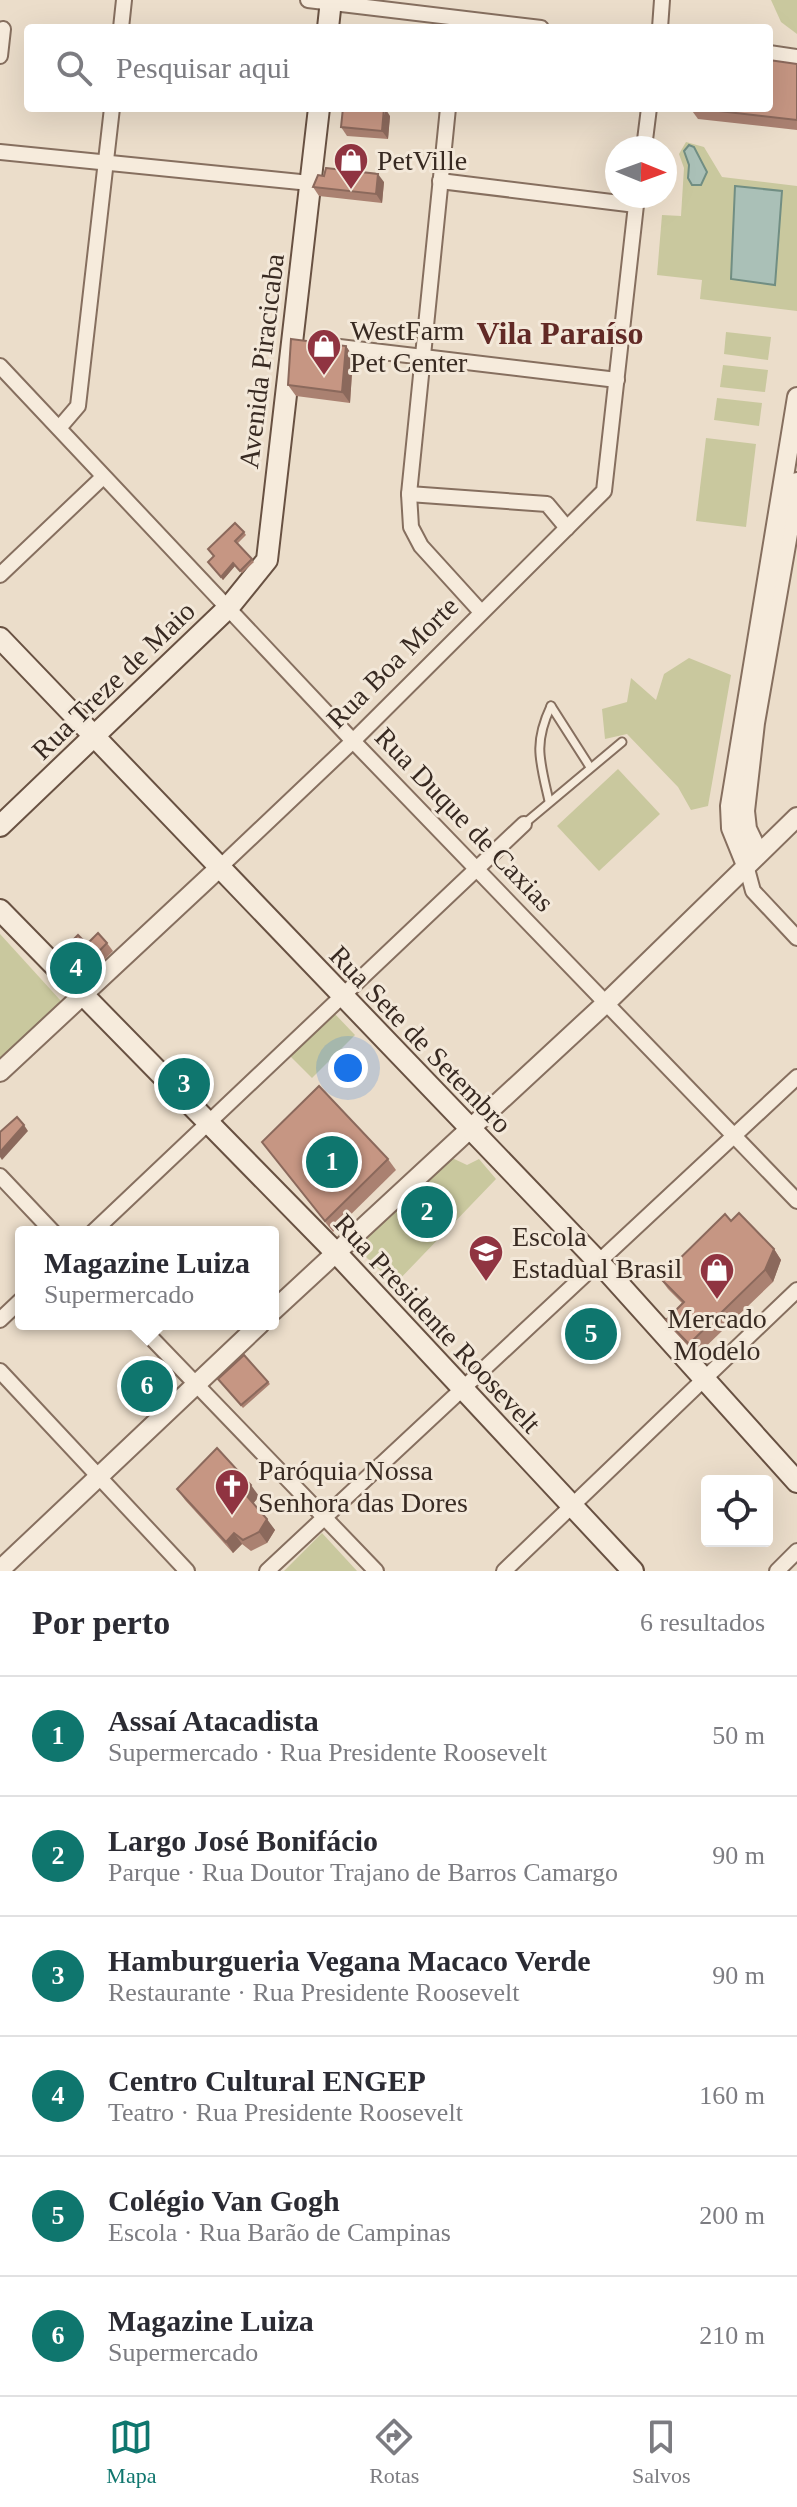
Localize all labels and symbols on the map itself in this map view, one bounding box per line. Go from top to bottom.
north arrow [605,136,677,208]
shop icon: PetVille [332,141,370,191]
place label: PetVille [377,145,467,176]
street label: Avenida Piracicaba [233,251,290,470]
place label: WestFarm Pet Center [350,315,468,378]
district label: Vila Paraíso [477,315,643,351]
shop icon: WestFarm Pet Center [305,327,343,377]
street label: Rua Boa Morte [320,590,464,734]
street label: Rua Treze de Maio [26,595,201,766]
street label: Rua Duque de Caxias [369,721,560,918]
pin: 4 [50,938,102,998]
street label: Rua Sete de Setembro [323,939,518,1139]
your location [328,1048,368,1088]
pin: 3 [158,1054,210,1114]
pin: 1 [306,1132,358,1192]
pin: 2 [401,1182,453,1242]
street label: Rua Presidente Roosevelt [328,1208,547,1439]
place label: Escola Estadual Brasil [512,1221,683,1284]
school or university icon: Escola Estadual Brasil [467,1233,505,1283]
shop icon: Mercado Modelo [698,1251,736,1301]
place label: Mercado Modelo [667,1303,767,1366]
pin: 5 [565,1304,617,1364]
pin: 6 [121,1356,173,1416]
place label: Paróquia Nossa Senhora das Dores [258,1455,468,1518]
church icon: Paróquia Nossa Senhora das Dores [213,1467,251,1517]

